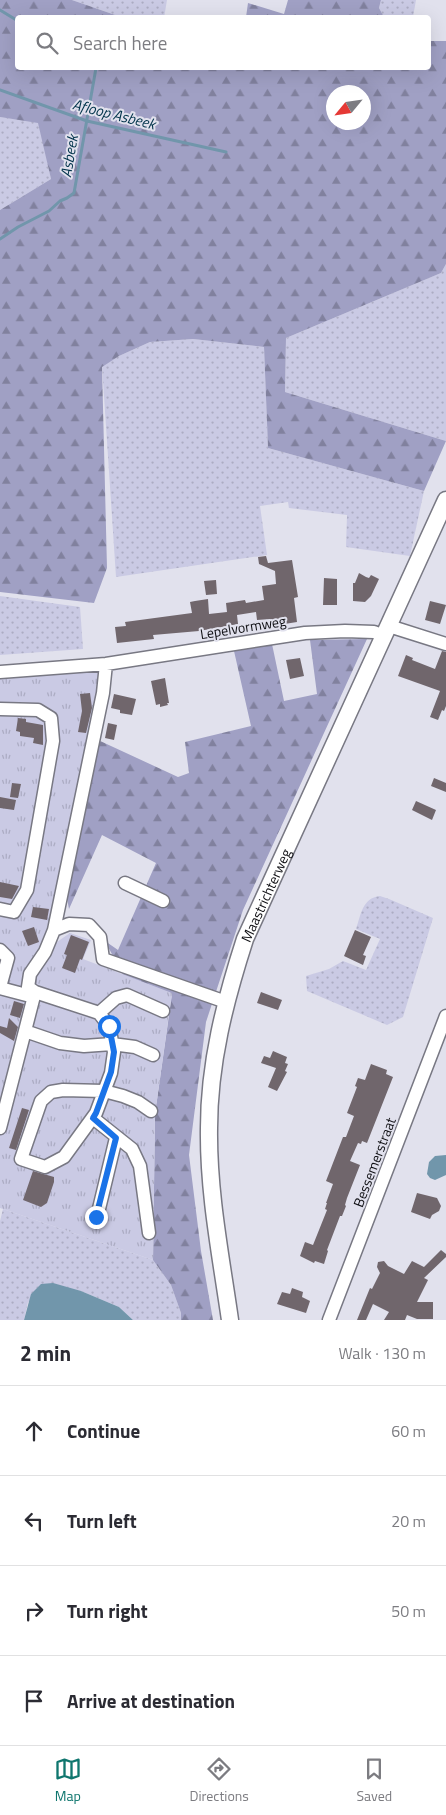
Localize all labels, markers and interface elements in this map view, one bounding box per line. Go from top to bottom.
search box [15,15,431,70]
text: Search here [73,28,167,57]
icon: search [33,29,61,57]
north arrow [326,85,371,130]
water label: Afloop Asbeek [70,93,160,136]
water label: Asbeek [54,131,84,179]
street label: Lepelvormweg [199,610,287,644]
street label: Maastrichterweg [235,845,296,945]
route start [98,1015,121,1038]
street label: Bessemerstraat [347,1114,401,1210]
route end [85,1206,108,1229]
text: 2 min [20,1337,71,1369]
text: Walk · 130 m [338,1341,426,1365]
text: Continue [67,1416,140,1445]
icon: ahead [20,1417,48,1445]
text: 60 m [391,1419,426,1443]
text: Turn left [67,1506,137,1535]
icon: left [20,1507,48,1535]
text: 20 m [391,1509,426,1533]
text: Turn right [67,1596,148,1625]
icon: right [20,1597,48,1625]
text: 50 m [391,1599,426,1623]
text: Arrive at destination [67,1686,235,1715]
icon: arrive [20,1687,48,1715]
tab: Map [54,1755,82,1806]
tab: Directions [189,1755,249,1806]
tab: Saved [357,1755,392,1806]

